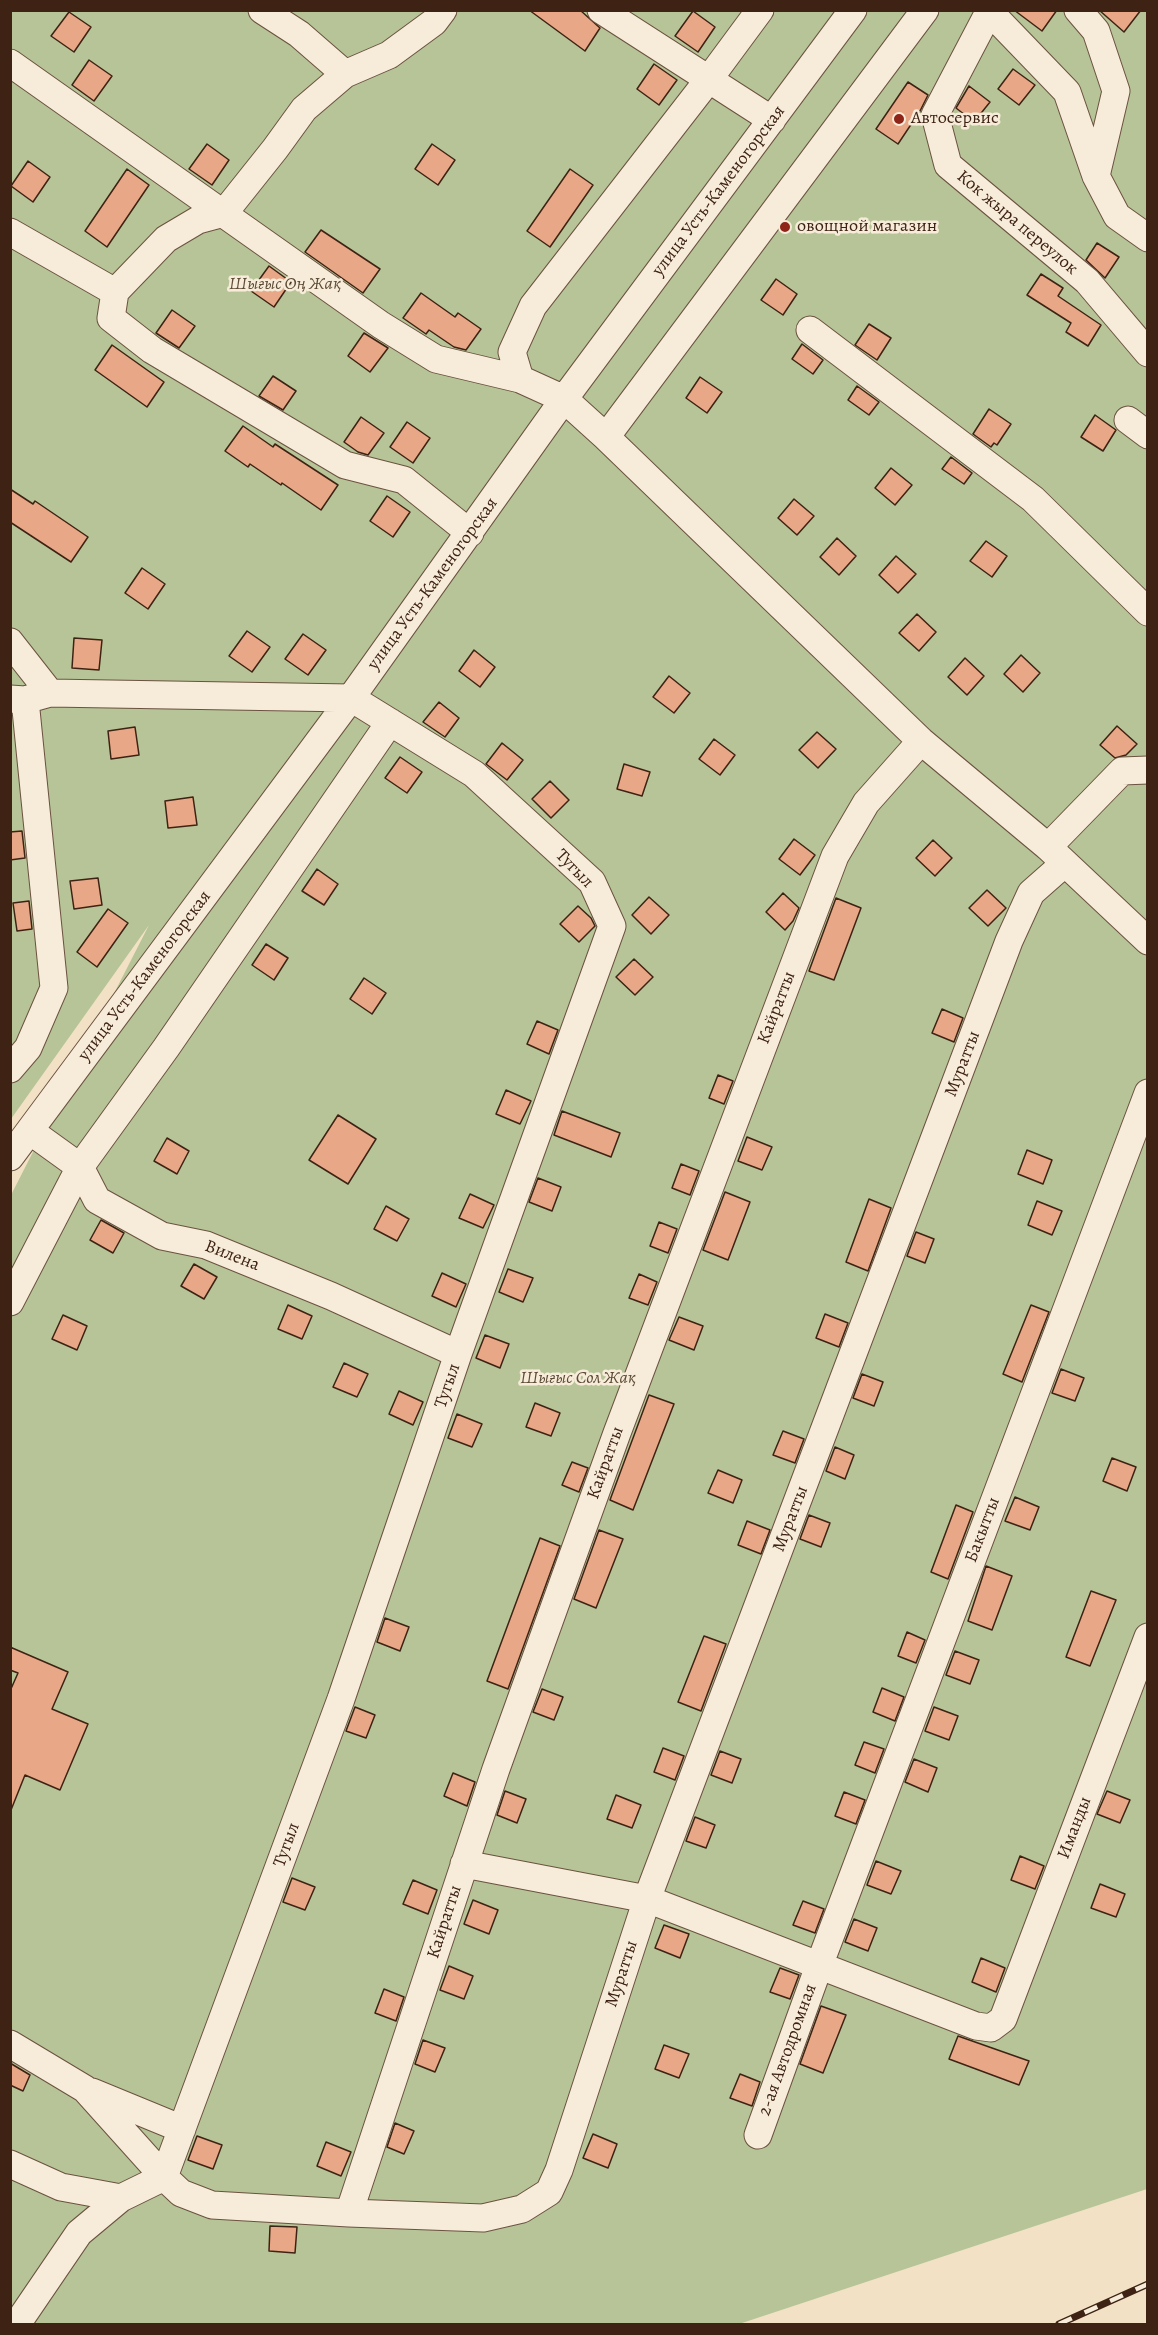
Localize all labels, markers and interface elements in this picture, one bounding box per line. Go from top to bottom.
street label: улица Усть-Каменогорская [648,102,790,280]
place label: Автосервис [911,108,999,130]
marker: Автосервис [892,112,906,126]
street label: Кок жыра переулок [952,166,1082,280]
place label: овощной магазин [797,216,937,238]
marker: овощной магазин [778,220,792,234]
park label: Шығыс Оң Жақ [229,274,341,296]
street label: улица Усть-Каменогорская [363,494,503,674]
street label: Тугыл [550,845,598,893]
street label: улица Усть-Каменогорская [74,887,216,1065]
street label: Кайратты [753,969,801,1047]
street label: Муратты [941,1028,985,1100]
street label: Вилена [202,1236,262,1276]
street label: Тугыл [430,1361,466,1411]
park label: Шығыс Сол Жақ [520,1368,636,1390]
street label: Кайратты [583,1424,629,1502]
street label: Муратты [769,1483,813,1555]
street label: Бакытты [961,1494,1005,1566]
street label: Иманды [1053,1794,1097,1862]
street label: Тугыл [269,1820,305,1870]
street label: Кайратты [423,1883,467,1961]
street label: Муратты [601,1938,643,2010]
street label: 2-ая Автодромная [754,1981,822,2119]

